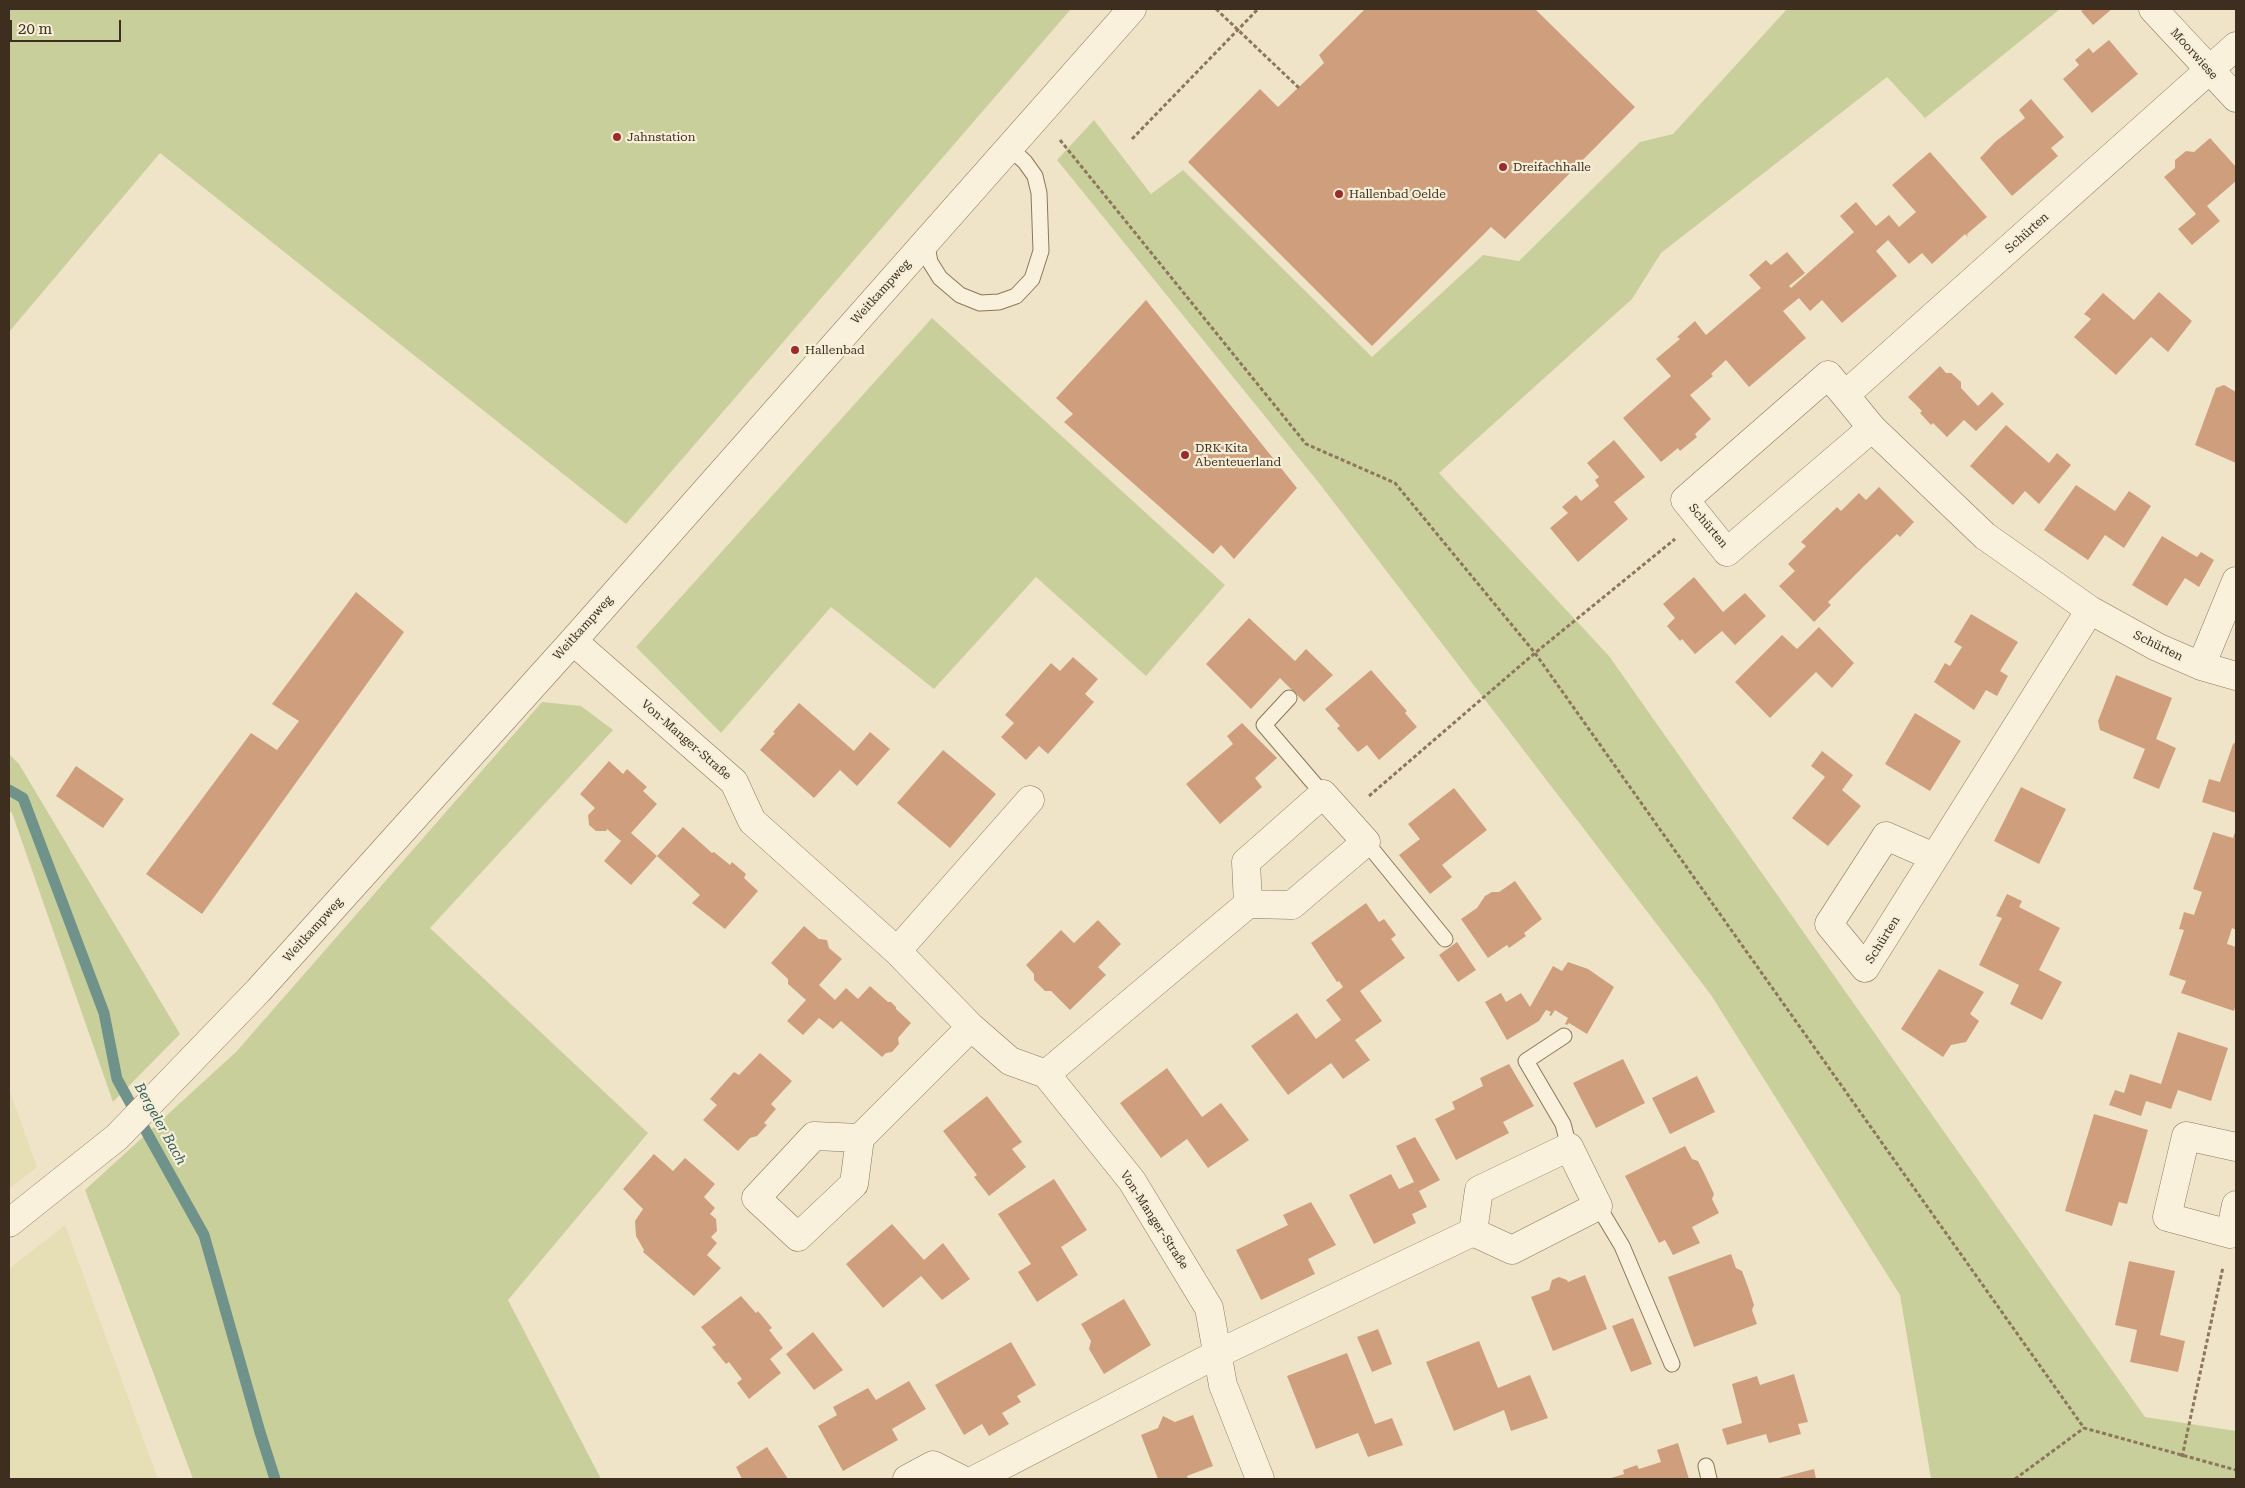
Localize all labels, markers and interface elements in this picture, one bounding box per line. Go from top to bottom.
scale bar [12,10,124,42]
text: 20 m [18,20,52,38]
street label: Moorwiese [2167,25,2221,83]
place label: Jahnstation [627,130,695,144]
marker: Jahnstation [611,131,623,143]
place label: Dreifachhalle [1513,160,1591,174]
marker: Dreifachhalle [1497,161,1509,173]
place label: Hallenbad Oelde [1349,187,1446,201]
marker: Hallenbad Oelde [1333,188,1345,200]
street label: Schürten [2002,210,2052,256]
street label: Weitkampweg [848,257,914,327]
place label: Hallenbad [805,343,865,357]
marker: Hallenbad [789,344,801,356]
place label: DRK Kita Abenteuerland [1195,441,1281,469]
marker: DRK Kita Abenteuerland [1179,449,1191,461]
street label: Schürten [1685,501,1731,551]
street label: Weitkampweg [550,593,616,663]
street label: Schürten [2131,628,2185,664]
street label: Von-Manger-Straße [638,697,734,783]
street label: Weitkampweg [280,895,346,965]
street label: Schürten [1863,914,1903,966]
water label: Bergeler Bach [130,1080,190,1168]
street label: Von-Manger-Straße [1117,1168,1191,1272]

